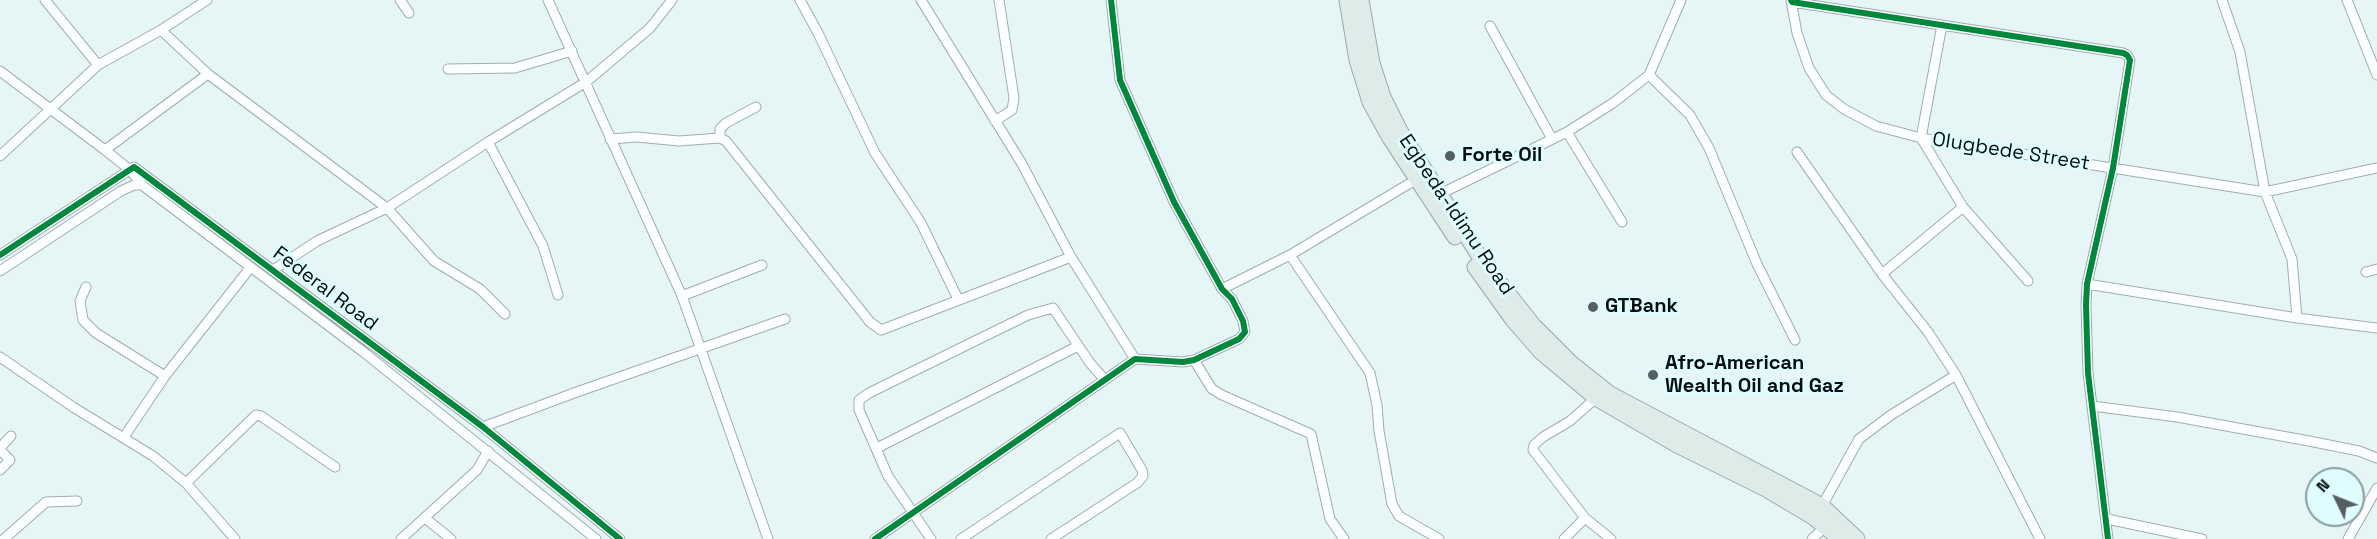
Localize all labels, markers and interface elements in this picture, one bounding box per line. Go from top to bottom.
street label: Olugbede Street [1931,128,2091,176]
street label: Egbeda-Idimu Road [1393,130,1519,300]
place label: Forte Oil [1462,144,1542,168]
marker: Forte Oil [1443,149,1457,163]
street label: Federal Road [268,242,382,336]
place label: GTBank [1605,295,1678,319]
marker: GTBank [1586,300,1600,314]
place label: Afro-American Wealth Oil and Gaz [1665,352,1844,399]
marker: Afro-American Wealth Oil and Gaz [1646,368,1660,382]
north arrow [2305,467,2365,527]
text: N [2312,475,2334,497]

